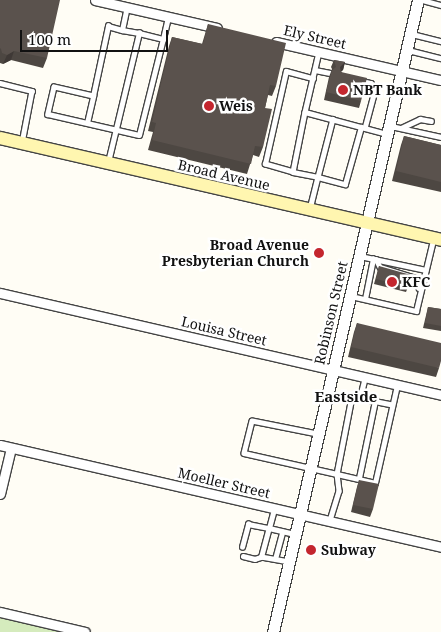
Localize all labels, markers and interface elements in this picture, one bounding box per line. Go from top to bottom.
scale bar [22,20,170,52]
street label: Ely Street [282,22,348,52]
text: 100 m [28,29,71,49]
place label: NBT Bank [353,82,422,98]
marker: NBT Bank [337,84,349,96]
place label: Weis [219,98,253,114]
marker: Weis [203,100,215,112]
street label: Broad Avenue [176,156,272,194]
place label: Broad Avenue Presbyterian Church [162,237,309,270]
marker: Broad Avenue Presbyterian Church [313,247,325,259]
street label: Robinson Street [311,260,351,366]
place label: KFC [402,274,430,290]
marker: KFC [386,276,398,288]
street label: Louisa Street [180,313,268,349]
district label: Eastside [315,388,377,406]
street label: Moeller Street [176,464,272,502]
place label: Subway [321,542,376,558]
marker: Subway [305,544,317,556]

